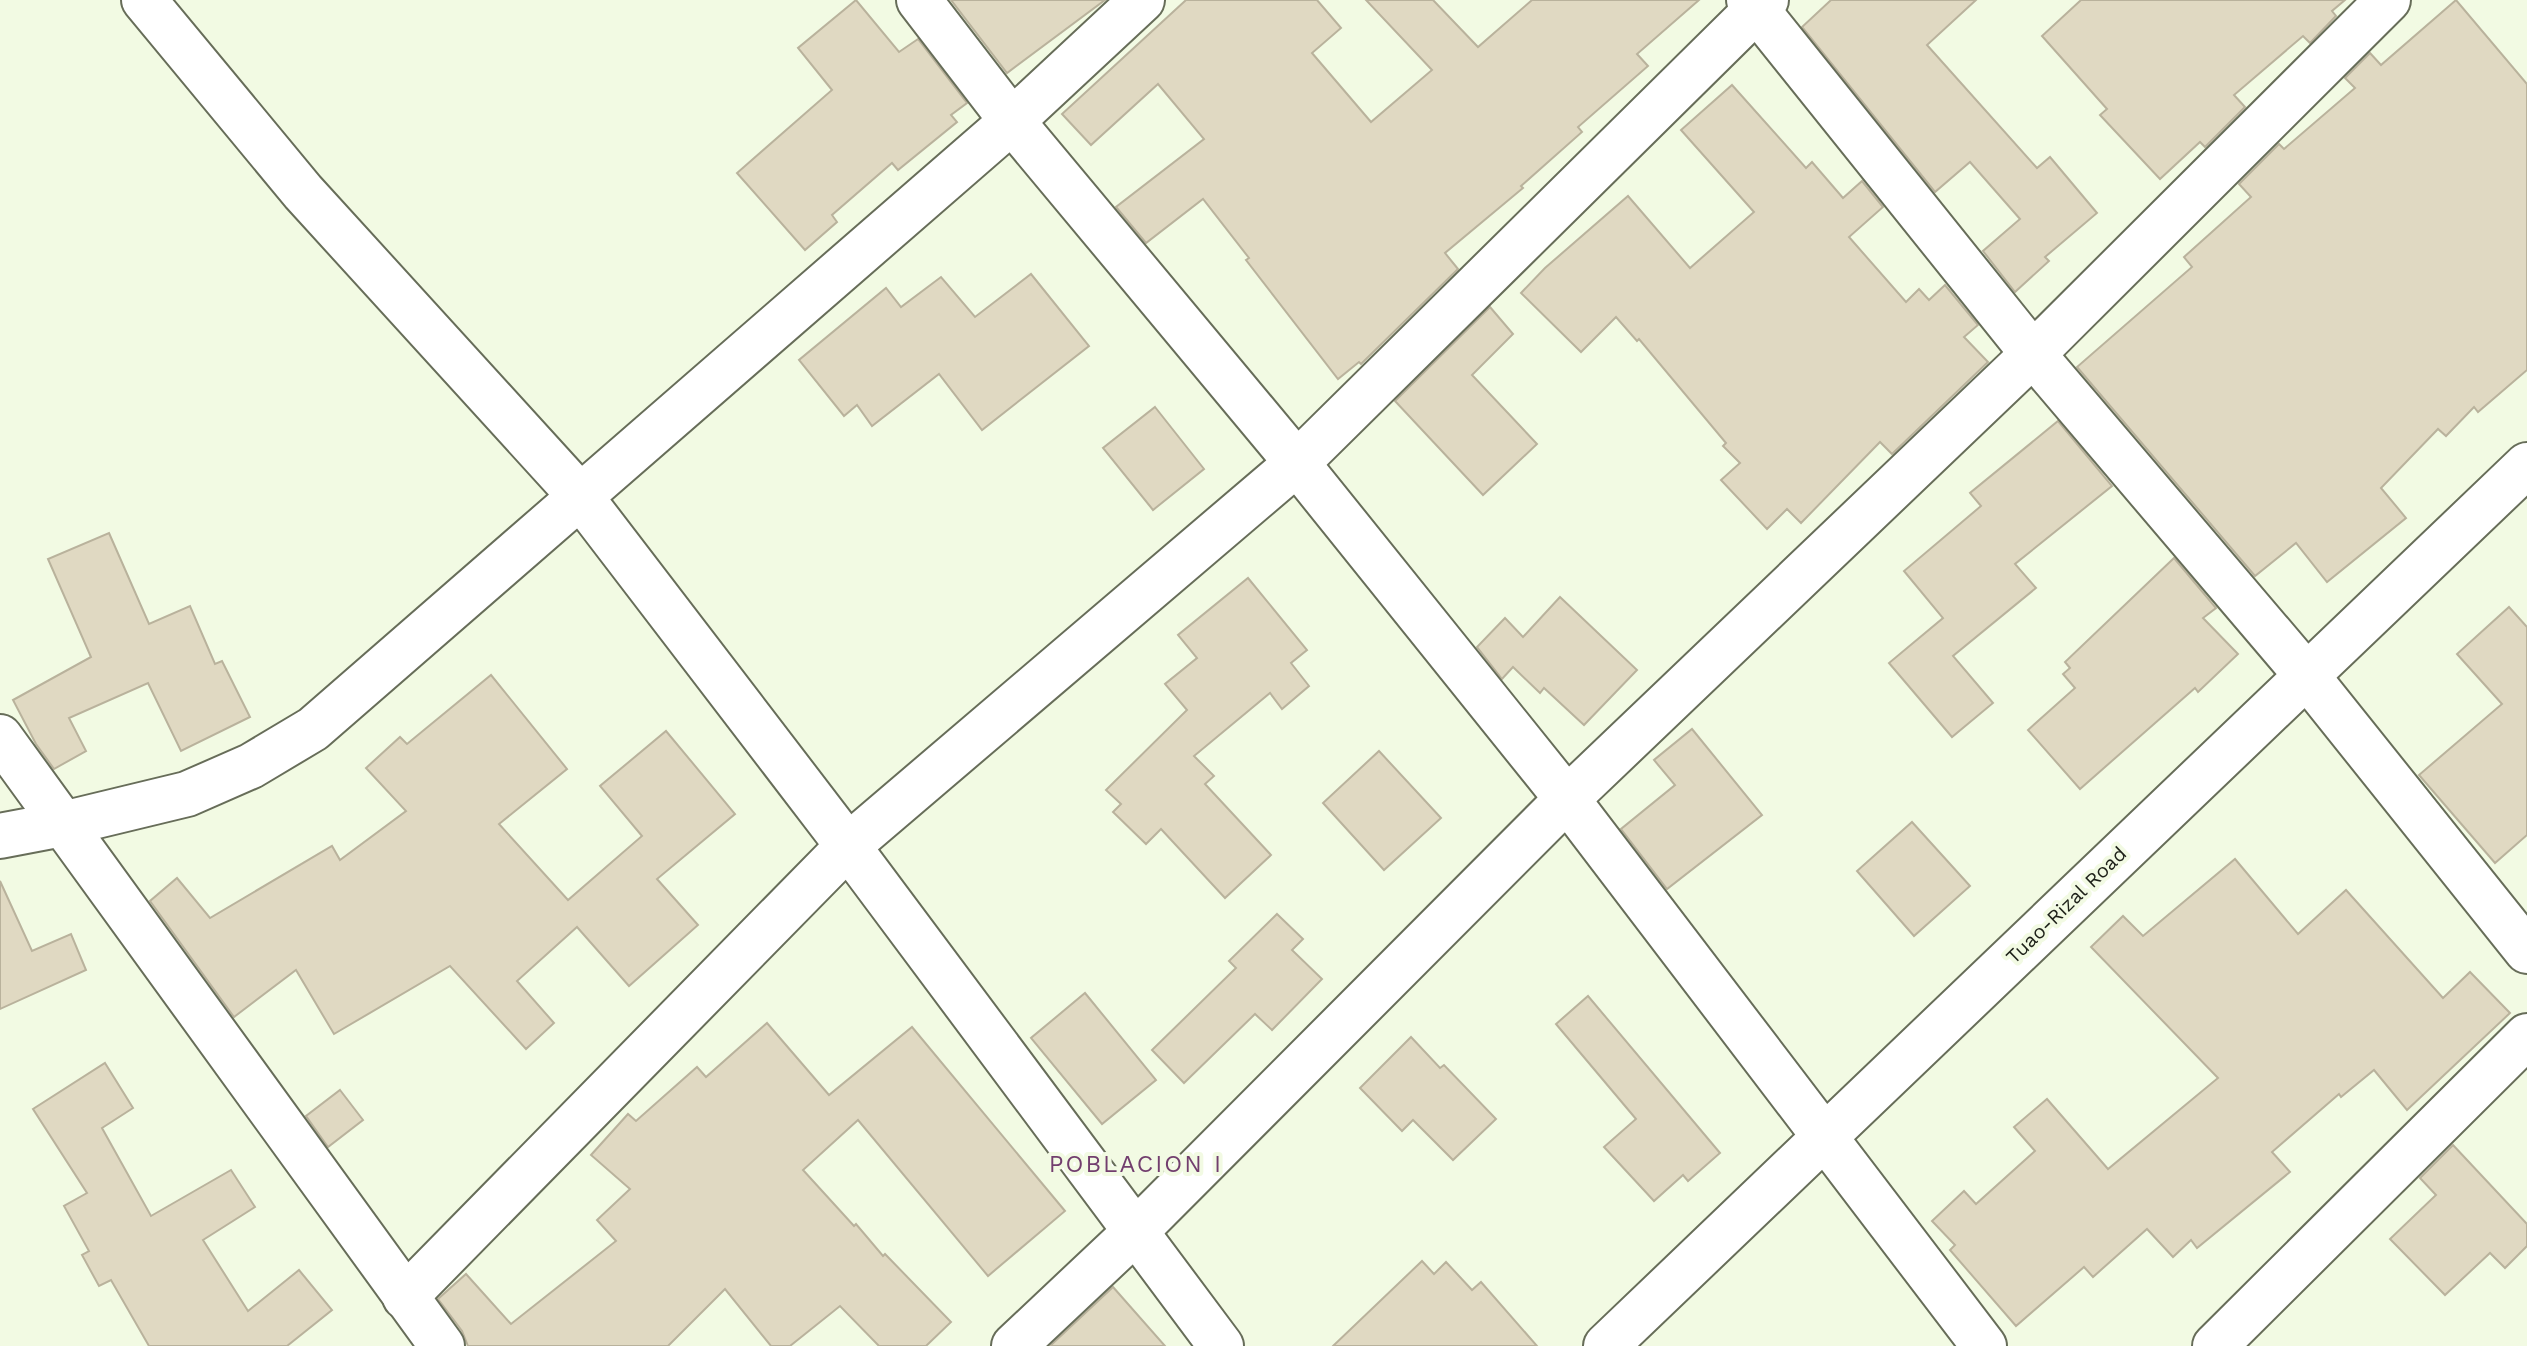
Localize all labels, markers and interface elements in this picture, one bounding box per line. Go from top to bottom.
street label: Tuao-Rizal Road [2001,841,2131,969]
district label: POBLACION I [1049,1150,1223,1178]

